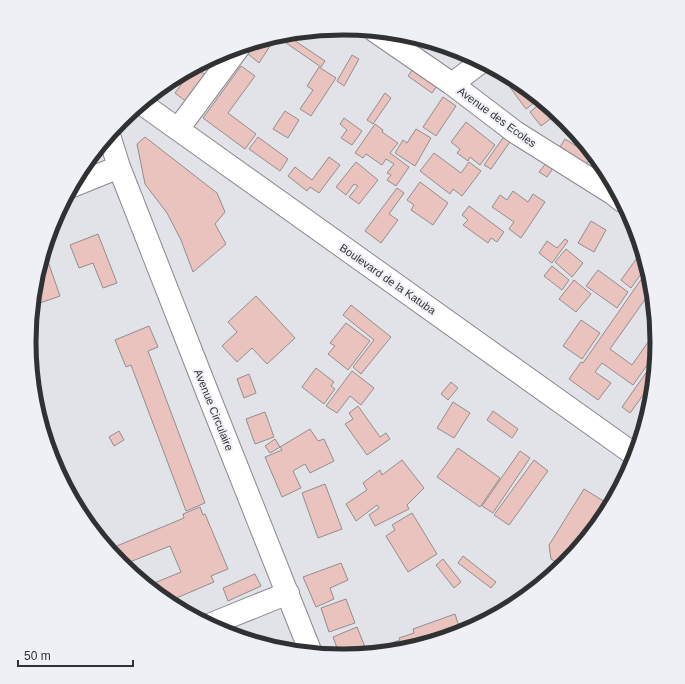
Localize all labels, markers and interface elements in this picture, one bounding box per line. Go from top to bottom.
street label: Avenue des Ecoles [455,85,539,150]
street label: Boulevard de la Katuba [338,241,439,317]
street label: Avenue Circulaire [192,368,236,452]
scale bar [18,642,133,668]
text: 50 m [24,649,51,663]

